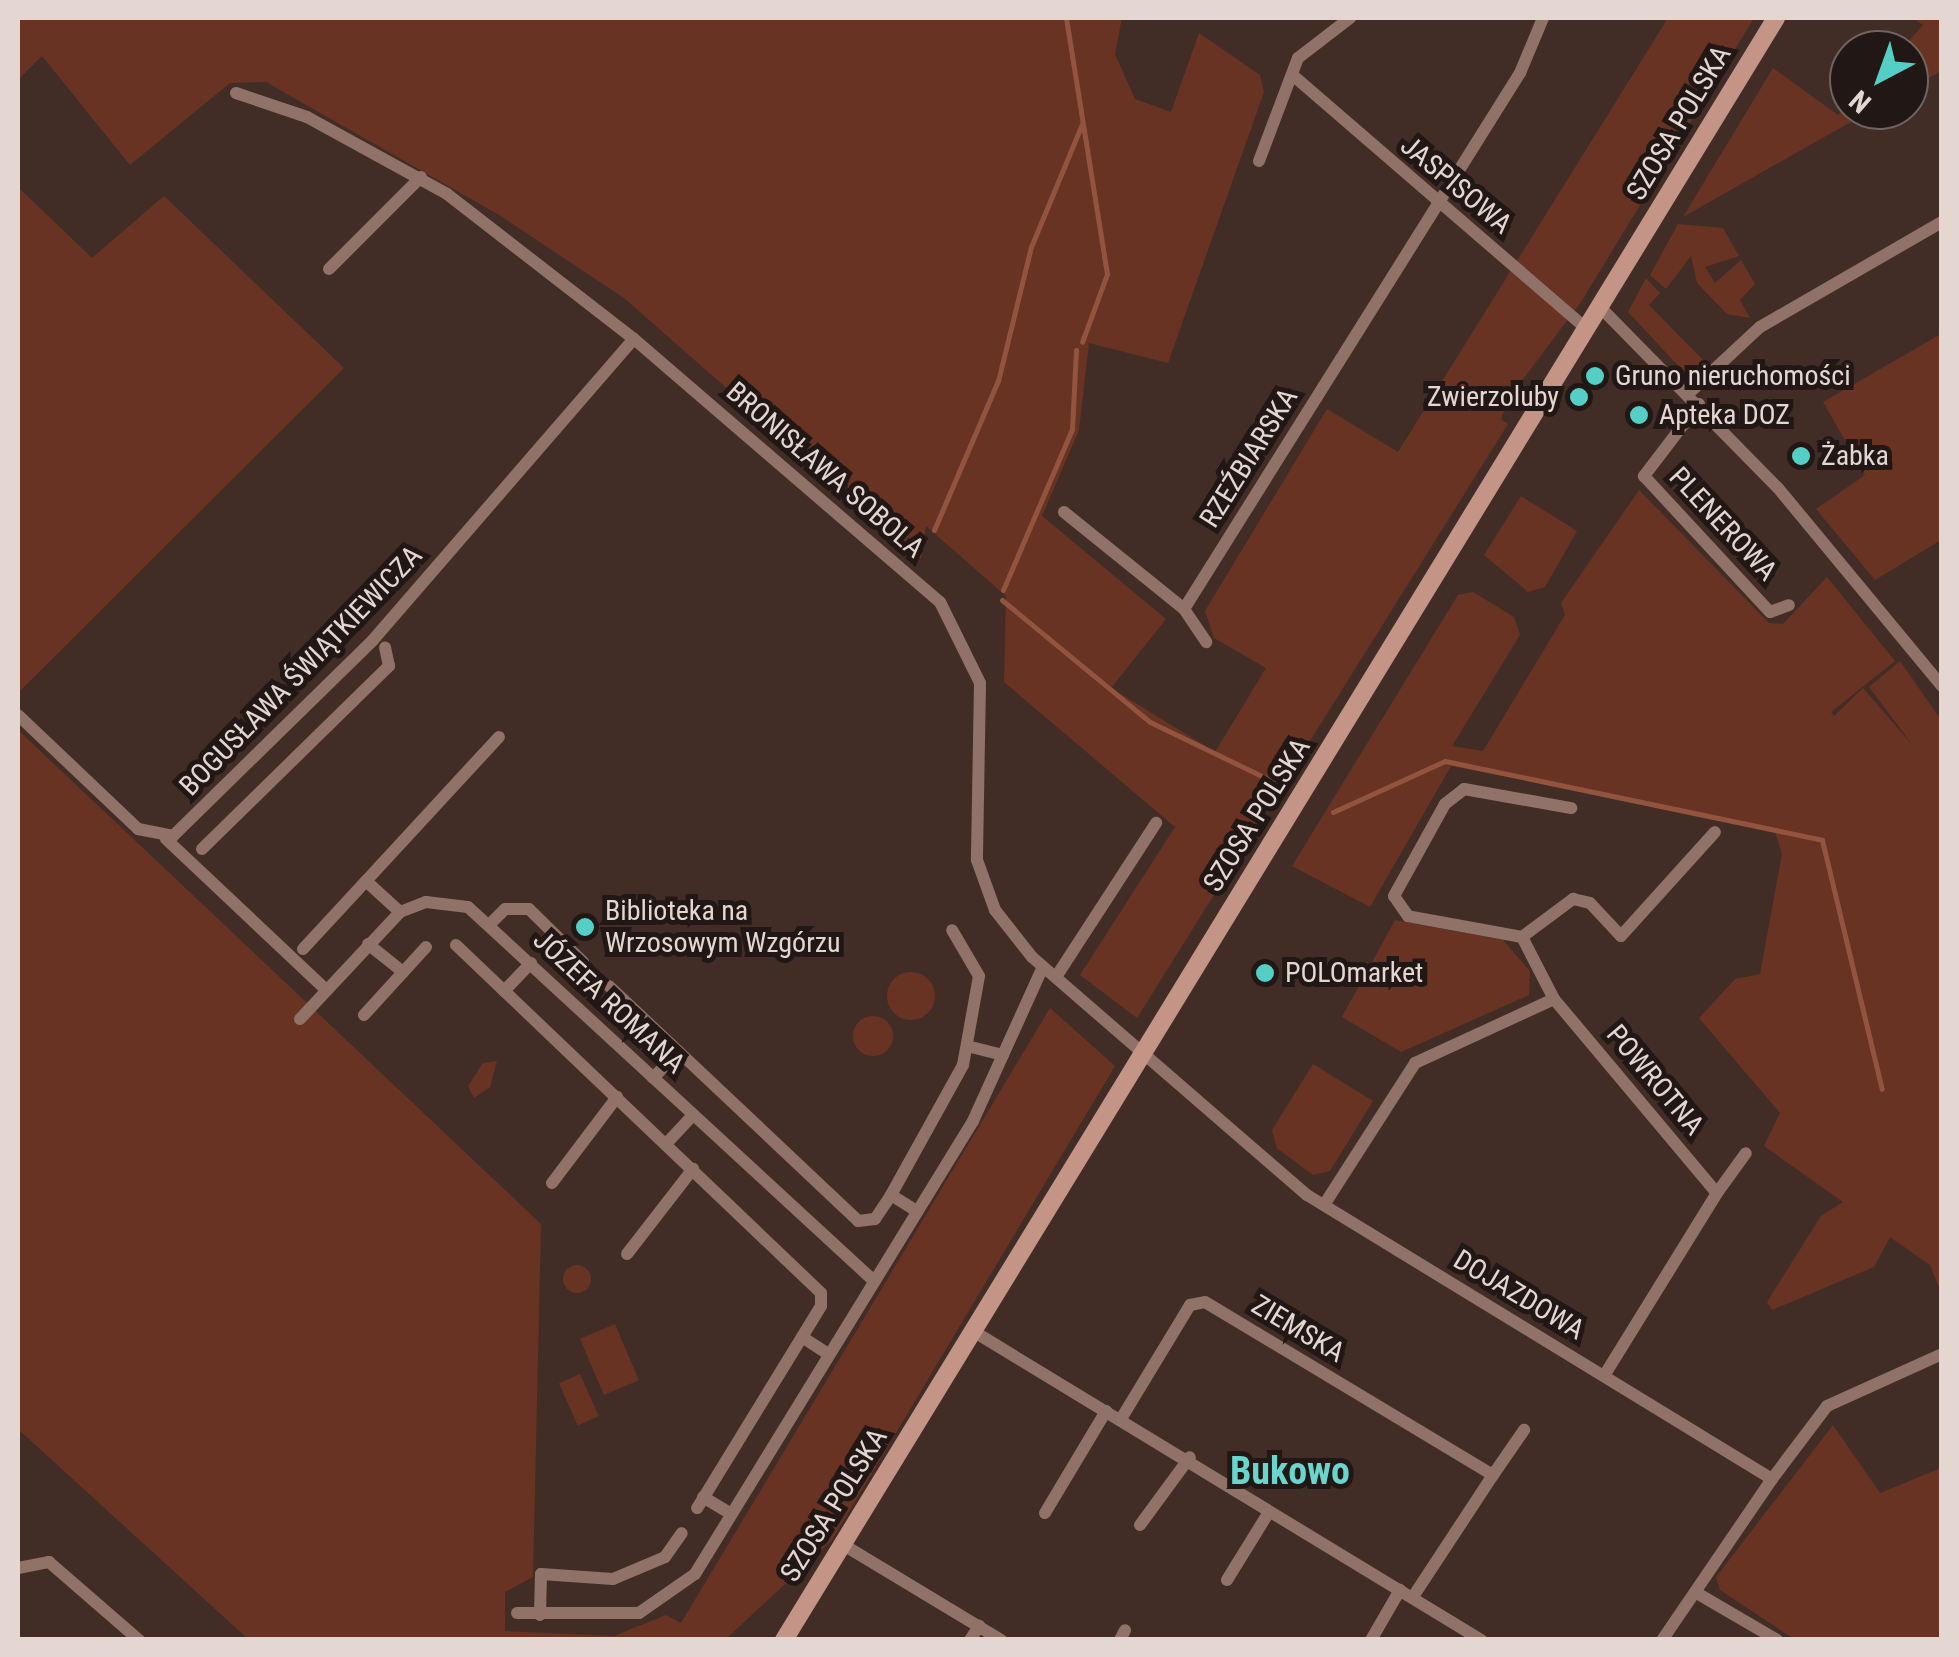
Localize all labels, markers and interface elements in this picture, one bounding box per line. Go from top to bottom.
north arrow [1829,30,1929,130]
street label: SZOSA POLSKA [1620,40,1738,206]
text: N [1843,83,1878,120]
street label: JASPISOWA [1394,129,1518,241]
place label: Gruno nieruchomości [1615,359,1851,393]
marker: Gruno nieruchomości [1584,365,1606,387]
street label: BRONISŁAWA SOBOLA [719,375,931,565]
place label: Zwierzoluby [1427,380,1559,414]
street label: RZEŹBIARSKA [1193,382,1305,534]
marker: Zwierzoluby [1568,386,1590,408]
place label: Apteka DOZ [1659,398,1790,432]
marker: Apteka DOZ [1628,404,1650,426]
place label: Żabka [1821,439,1889,473]
marker: Żabka [1790,445,1812,467]
street label: PLENEROWA [1662,460,1784,588]
street label: BOGUSŁAWA ŚWIĄTKIEWICZA [173,539,429,803]
street label: SZOSA POLSKA [1197,732,1317,898]
place label: Biblioteka na Wrzosowym Wzgórzu [605,894,841,960]
marker: Biblioteka na Wrzosowym Wzgórzu [574,916,596,938]
street label: JÓZEFA ROMANA [526,923,692,1081]
place label: POLOmarket [1285,956,1423,990]
marker: POLOmarket [1254,962,1276,984]
street label: POWROTNA [1599,1018,1711,1142]
street label: DOJAZDOWA [1448,1243,1590,1347]
street label: ZIEMSKA [1245,1288,1351,1370]
street label: SZOSA POLSKA [774,1422,894,1588]
district label: Bukowo [1230,1449,1350,1495]

